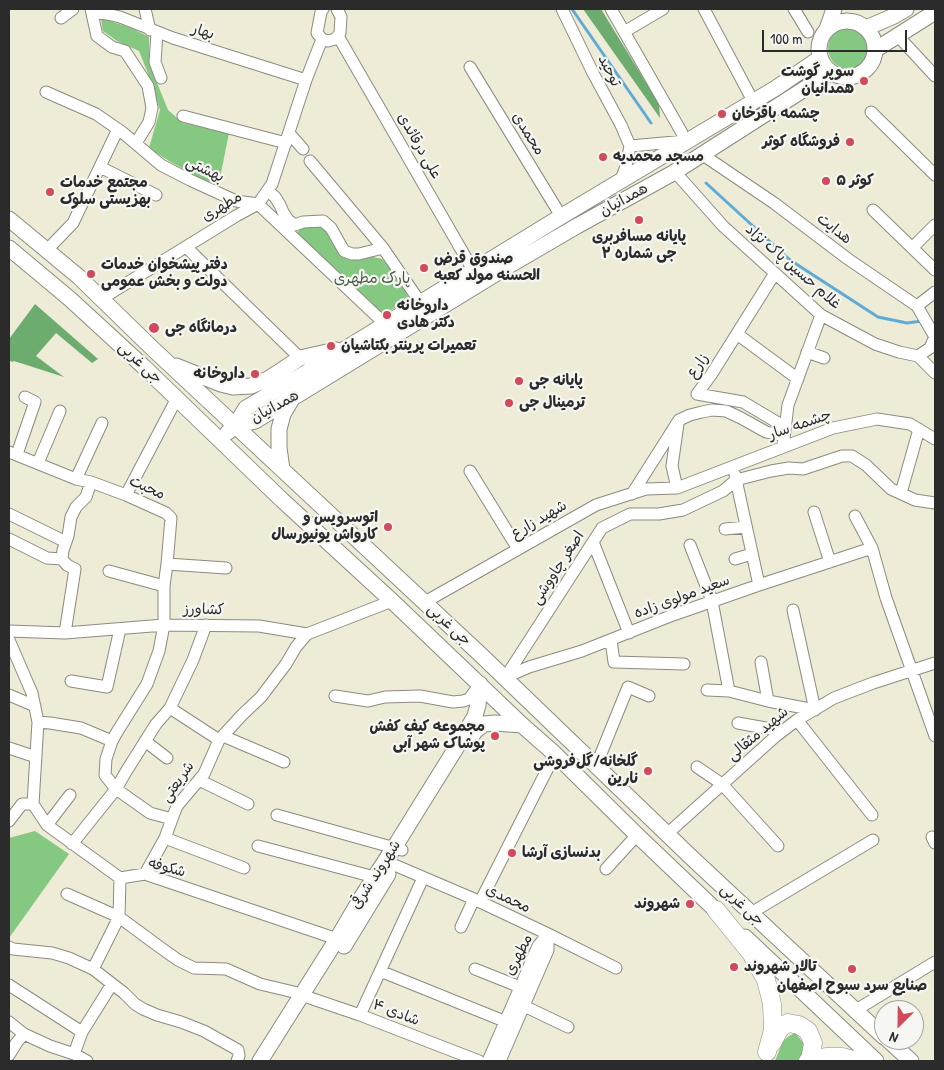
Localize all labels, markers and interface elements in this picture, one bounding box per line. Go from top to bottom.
street label: بهار [189,20,217,44]
scale bar [764,20,909,52]
text: 100 m [770,28,803,49]
street label: توحید [593,52,625,90]
place label: سوپر گوشت همدانیان [781,63,854,98]
marker: سوپر گوشت همدانیان [858,75,870,87]
place label: چشمه باقرخان [732,105,820,123]
marker: چشمه باقرخان [716,108,728,120]
street label: محمدی [508,109,548,159]
street label: علی درقائدی [393,110,445,182]
place label: فروشگاه کوثر [762,133,840,151]
marker: فروشگاه کوثر [844,136,856,148]
place label: مسجد محمدیه [613,148,704,166]
marker: مسجد محمدیه [597,151,609,163]
street label: بهشتی [183,153,227,187]
place label: کوثر ۵ [836,172,874,190]
place label: مجتمع خدمات بهزیستی سلوک [60,174,151,209]
marker: کوثر ۵ [820,175,832,187]
street label: همدانیان [597,179,651,221]
marker: مجتمع خدمات بهزیستی سلوک [44,186,56,198]
street label: مطهری [199,188,245,226]
street label: هدایت [813,210,855,248]
marker: پایانه مسافربری جی شماره ۲ [633,214,645,226]
street label: غلام حسین پاک نژاد [742,221,844,313]
place label: پایانه مسافربری جی شماره ۲ [592,228,686,263]
place label: صندوق قرض الحسنه مولد کعبه [434,250,540,285]
place label: دفتر پیشخوان خدمات دولت و بخش عمومی [101,256,228,291]
marker: صندوق قرض الحسنه مولد کعبه [418,262,430,274]
marker: دفتر پیشخوان خدمات دولت و بخش عمومی [85,268,97,280]
park label: پارک مطهری [334,270,410,288]
place label: داروخانه دکتر هادی [397,297,455,332]
marker: داروخانه دکتر هادی [381,309,393,321]
place label: درمانگاه جی [165,319,237,337]
marker: درمانگاه جی [147,321,161,335]
place label: تعمیرات پرینتر بکتاشیان [341,337,476,355]
street label: جی غربی [114,338,166,388]
marker: تعمیرات پرینتر بکتاشیان [325,340,337,352]
street label: زارع [683,350,713,382]
place label: داروخانه [193,365,245,383]
marker: داروخانه [249,368,261,380]
place label: پایانه جی [529,372,583,390]
marker: پایانه جی [513,375,525,387]
street label: همدانیان [248,386,302,428]
place label: ترمینال جی [519,394,585,412]
marker: ترمینال جی [503,397,515,409]
street label: چشمه سار [766,406,834,444]
street label: محبت [126,472,168,504]
street label: شهید زارع [508,497,570,543]
place label: اتوسرویس و کارواش یونیورسال [271,509,378,544]
marker: اتوسرویس و کارواش یونیورسال [382,521,394,533]
street label: اصغر چاووشی [528,528,588,608]
street label: سعید مولوی زاده [632,571,732,623]
street label: جی غربی [423,600,475,650]
street label: کشاورز [183,601,225,619]
street label: شهید مثقالی [724,703,792,765]
place label: مجموعه کیف کفش پوشاک شهر آبی [370,718,485,753]
marker: مجموعه کیف کفش پوشاک شهر آبی [489,730,501,742]
place label: گلخانه/گل‌فروشی نارین [533,753,638,788]
street label: شریعتی [157,758,199,806]
marker: گلخانه/گل‌فروشی نارین [642,765,654,777]
street label: شهروند شرقی [347,837,405,913]
place label: بدنسازی آرشا [522,844,601,862]
marker: بدنسازی آرشا [506,847,518,859]
street label: شکوفه [146,854,188,882]
street label: جی غربی [716,880,768,930]
street label: محمدی [483,881,533,917]
place label: شهروند [634,895,680,913]
marker: شهروند [684,898,696,910]
street label: مطهری [501,931,537,979]
place label: تالار شهروند [744,958,817,976]
marker: تالار شهروند [728,961,740,973]
marker: صنایع سرد سبوح اصفهان [846,963,858,975]
place label: صنایع سرد سبوح اصفهان [777,977,927,995]
street label: شادی ۴ [370,996,422,1030]
north arrow [874,1000,924,1050]
text: N [886,1028,900,1049]

